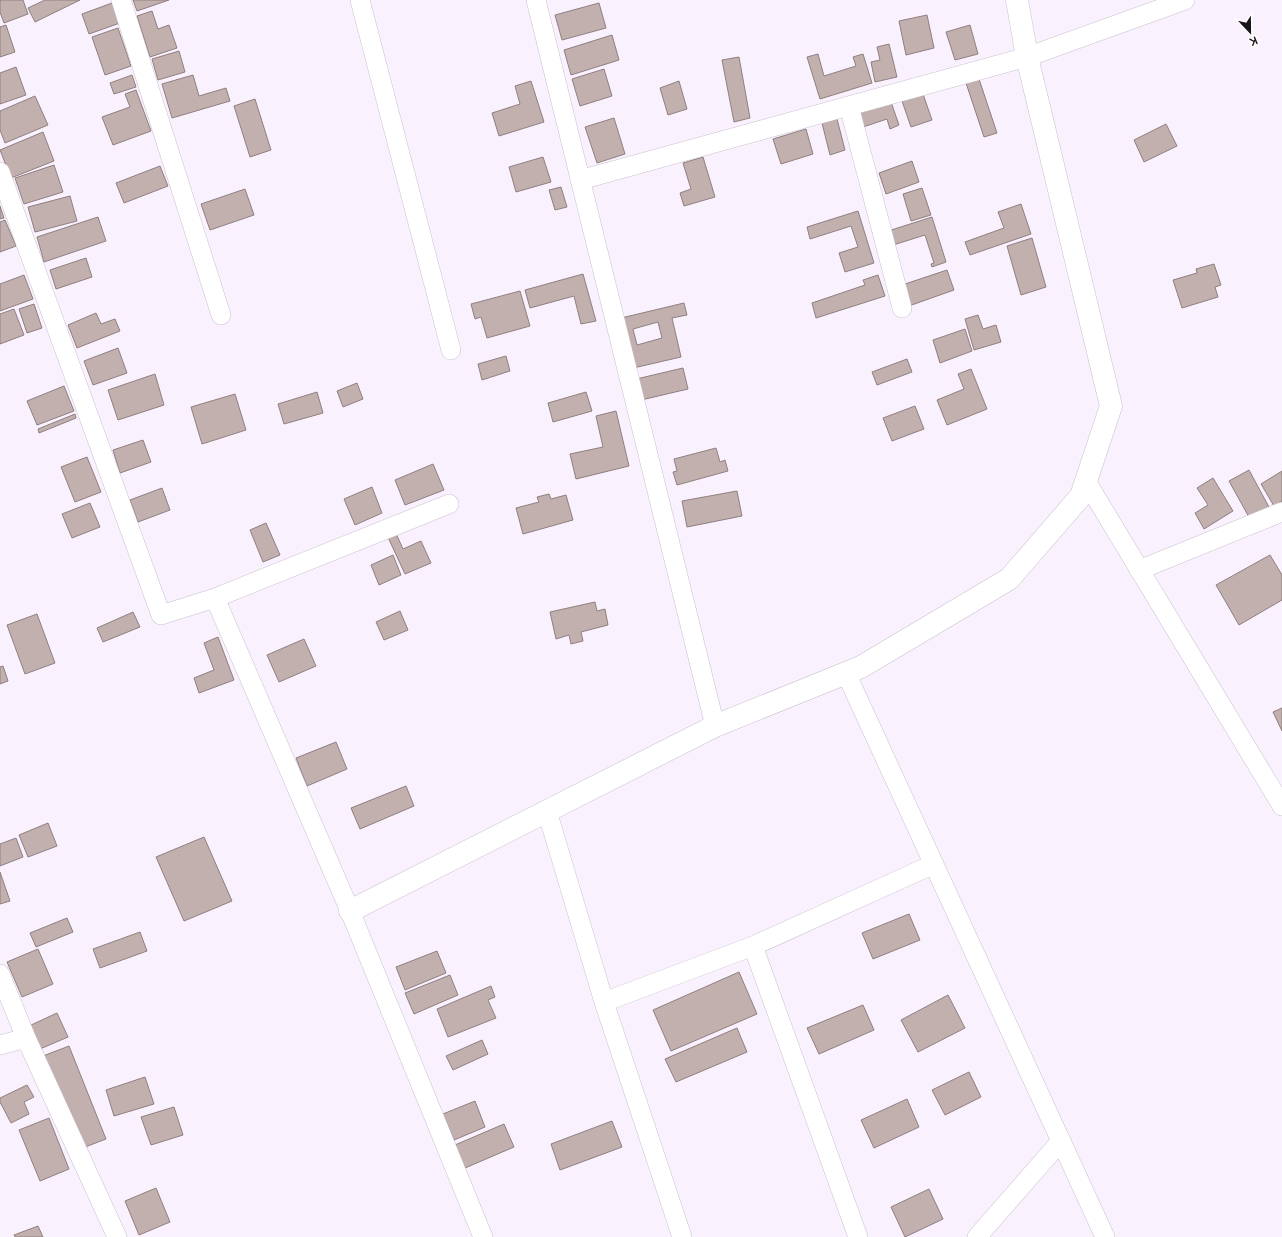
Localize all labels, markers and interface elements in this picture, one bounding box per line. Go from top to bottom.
north arrow [1230,12,1270,52]
text: K [1247,33,1259,48]

